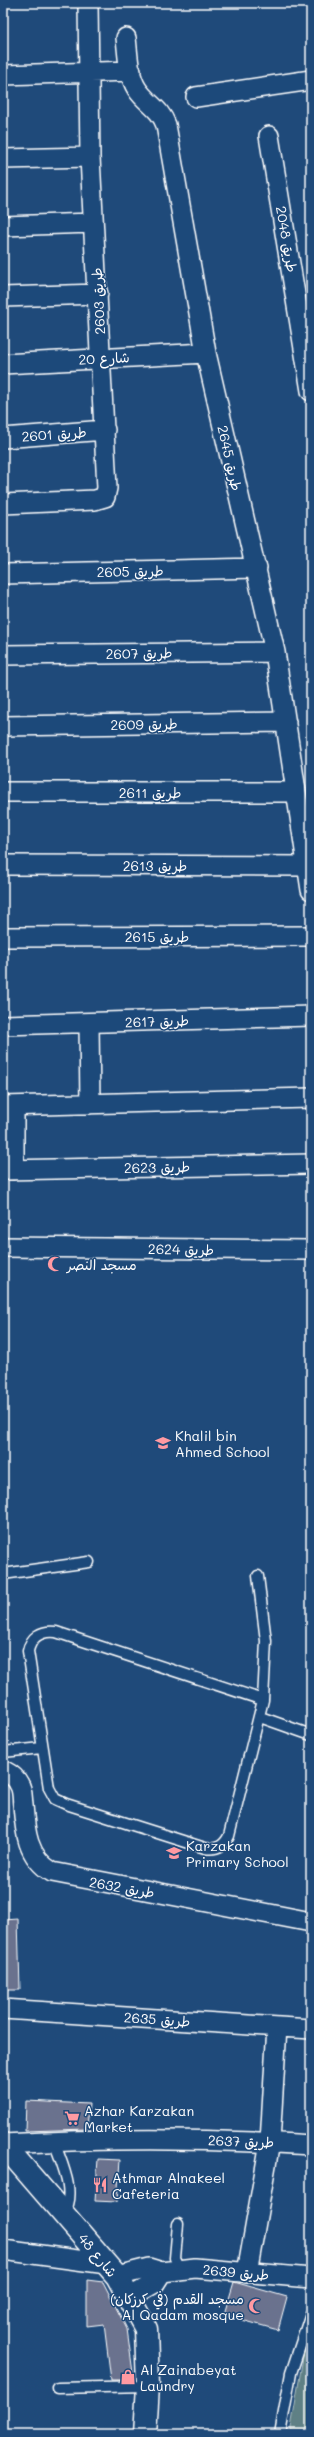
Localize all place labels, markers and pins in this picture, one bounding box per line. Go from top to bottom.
mosque icon: مسجد النصر [46,1255,64,1273]
place label: مسجد النصر [66,1255,137,1274]
place label: Khalil bin Ahmed School [175,1426,270,1461]
school or university icon: Khalil bin Ahmed School [154,1434,172,1452]
place label: Karzakan Primary School [186,1836,289,1871]
school or university icon: Karzakan Primary School [165,1844,183,1862]
place label: Azhar Karzakan Market [84,2101,194,2136]
supermarket icon: Azhar Karzakan Market [63,2109,81,2127]
place label: Athmar Alnakeel Cafeteria [112,2168,225,2203]
restaurant icon: Athmar Alnakeel Cafeteria [91,2176,109,2194]
place label: مسجد القدم (في كرزكان) Al Qadam mosque [110,2289,244,2324]
mosque icon: مسجد القدم (في كرزكان) Al Qadam mosque [247,2297,265,2315]
place label: Al Zainabeyat Laundry [140,2360,236,2395]
shop icon: Al Zainabeyat Laundry [119,2368,137,2386]

